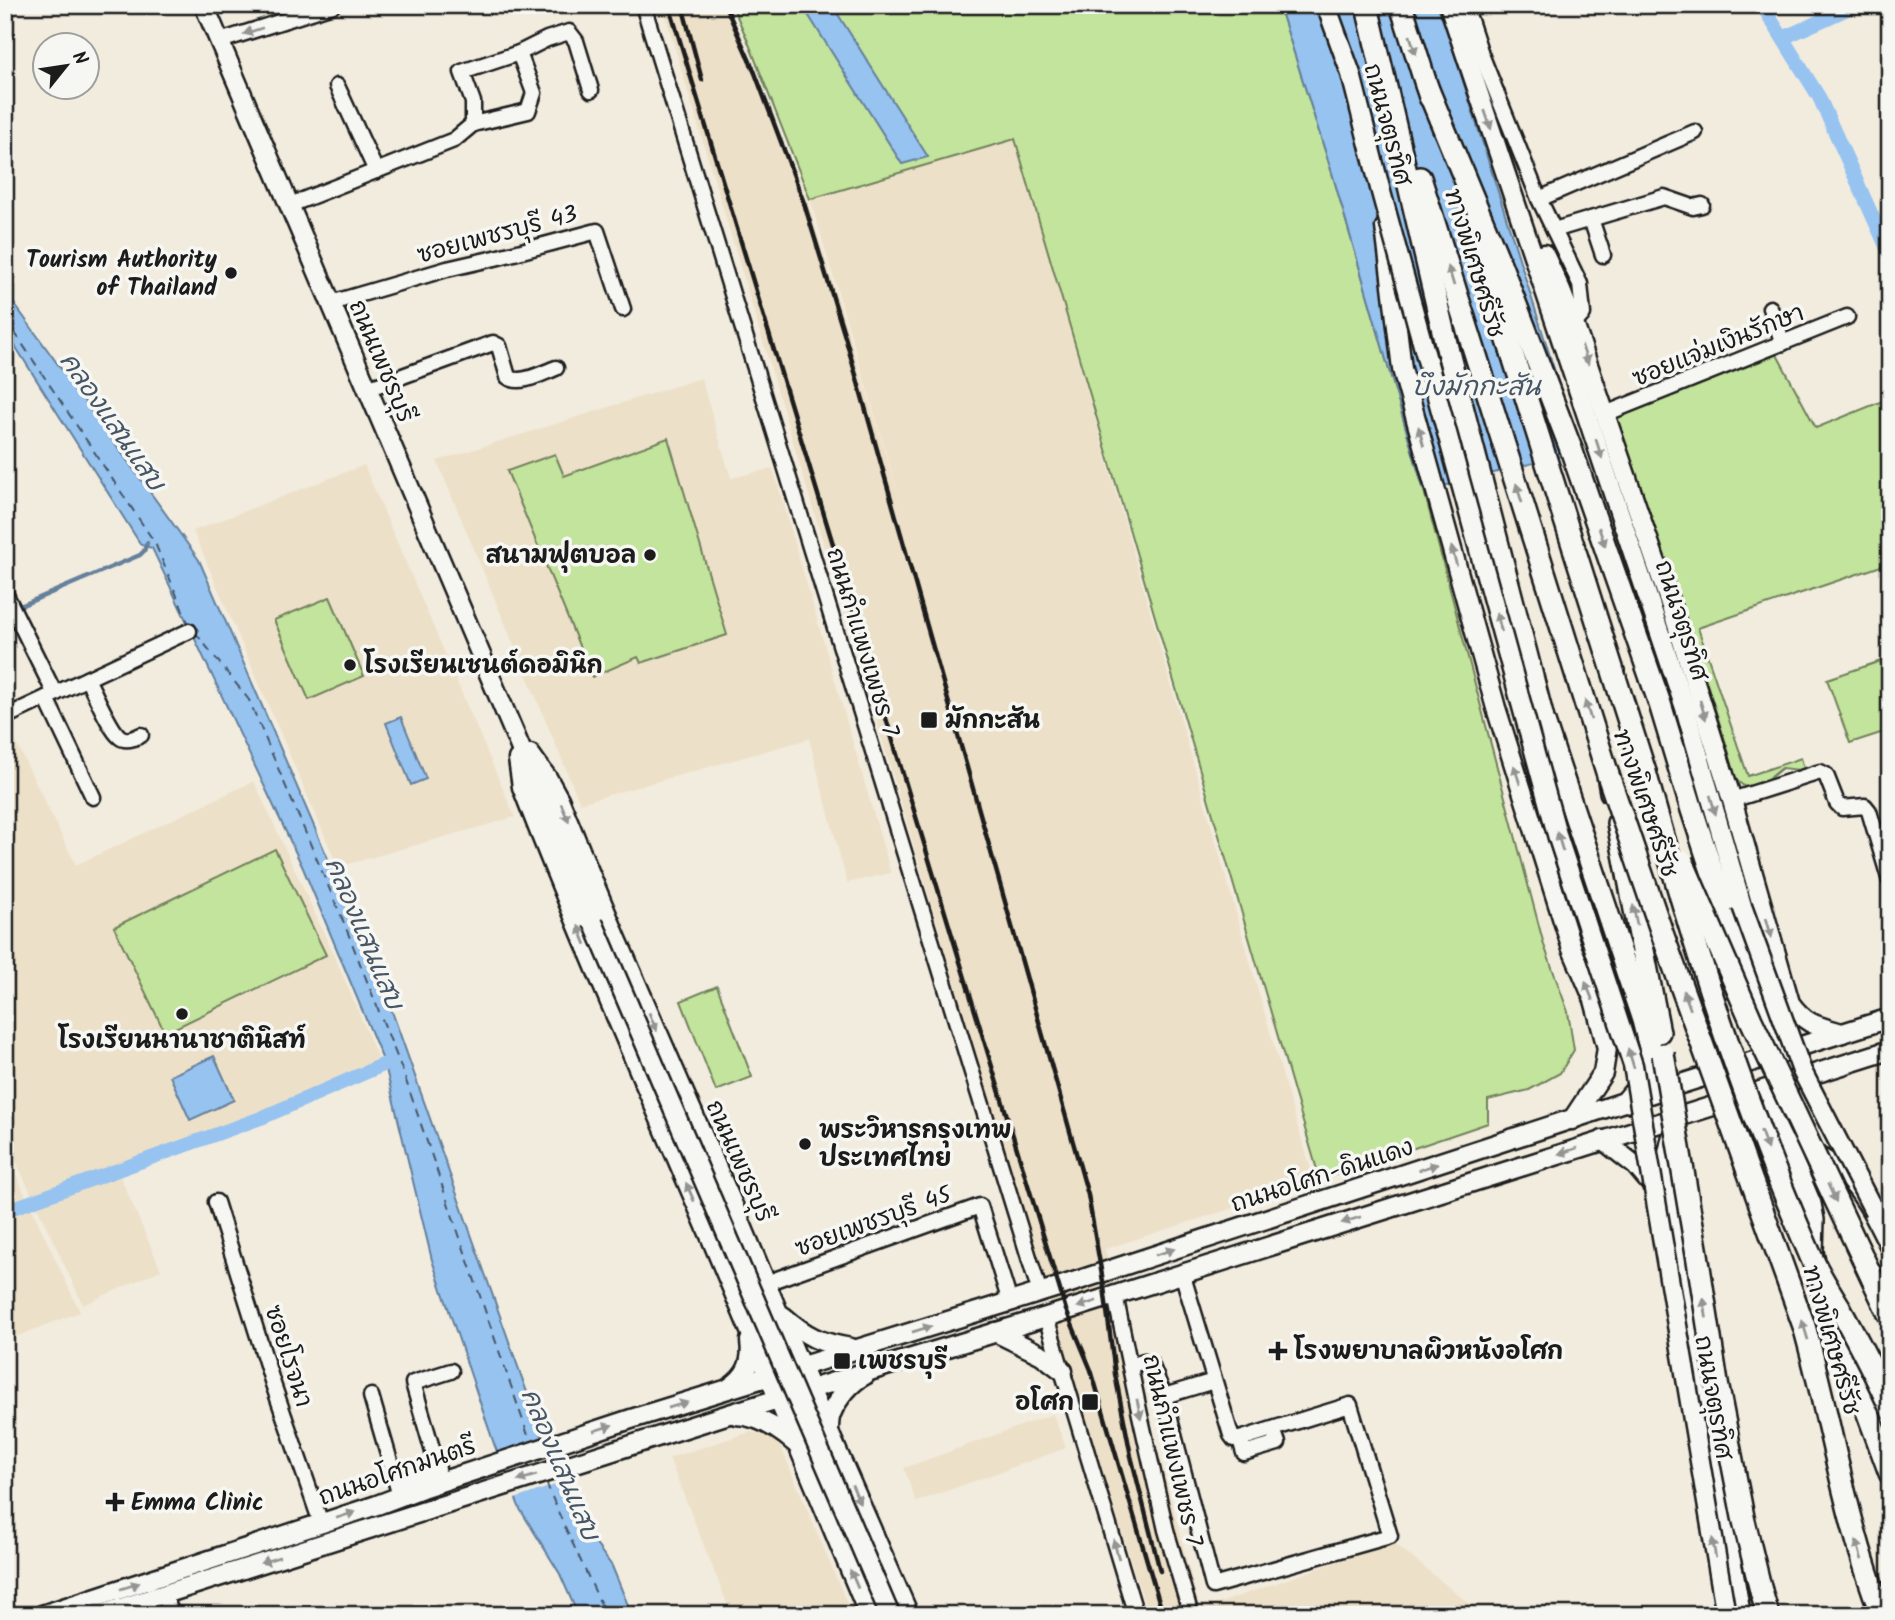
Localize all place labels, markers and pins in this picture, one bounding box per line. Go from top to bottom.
place label: Tourism Authority of Thailand [26,241,218,308]
marker: Tourism Authority of Thailand [223,265,239,281]
place label: สนามฟุตบอล [486,537,636,576]
marker: สนามฟุตบอล [642,547,658,563]
place label: โรงเรียนเซนต์ดอมินิก [363,647,603,686]
marker: โรงเรียนเซนต์ดอมินิก [342,657,358,673]
place label: มักกะสัน [945,702,1040,741]
marker: มักกะสัน [919,710,939,730]
marker: โรงเรียนนานาชาตินิสท์ [174,1006,190,1022]
place label: โรงเรียนนานาชาตินิสท์ [57,1022,306,1061]
place label: พระวิหารกรุงเทพ ประเทศไทย [819,1112,1012,1179]
marker: พระวิหารกรุงเทพ ประเทศไทย [797,1136,813,1152]
place label: โรงพยาบาลผิวหนังอโศก [1293,1333,1563,1372]
marker: โรงพยาบาลผิวหนังอโศก [1268,1341,1288,1361]
place label: เพชรบุรี [858,1343,948,1382]
marker: เพชรบุรี [832,1351,852,1371]
place label: อโศก [1015,1384,1074,1423]
marker: อโศก [1080,1392,1100,1412]
place label: Emma Clinic [131,1484,264,1523]
marker: Emma Clinic [105,1492,125,1512]

